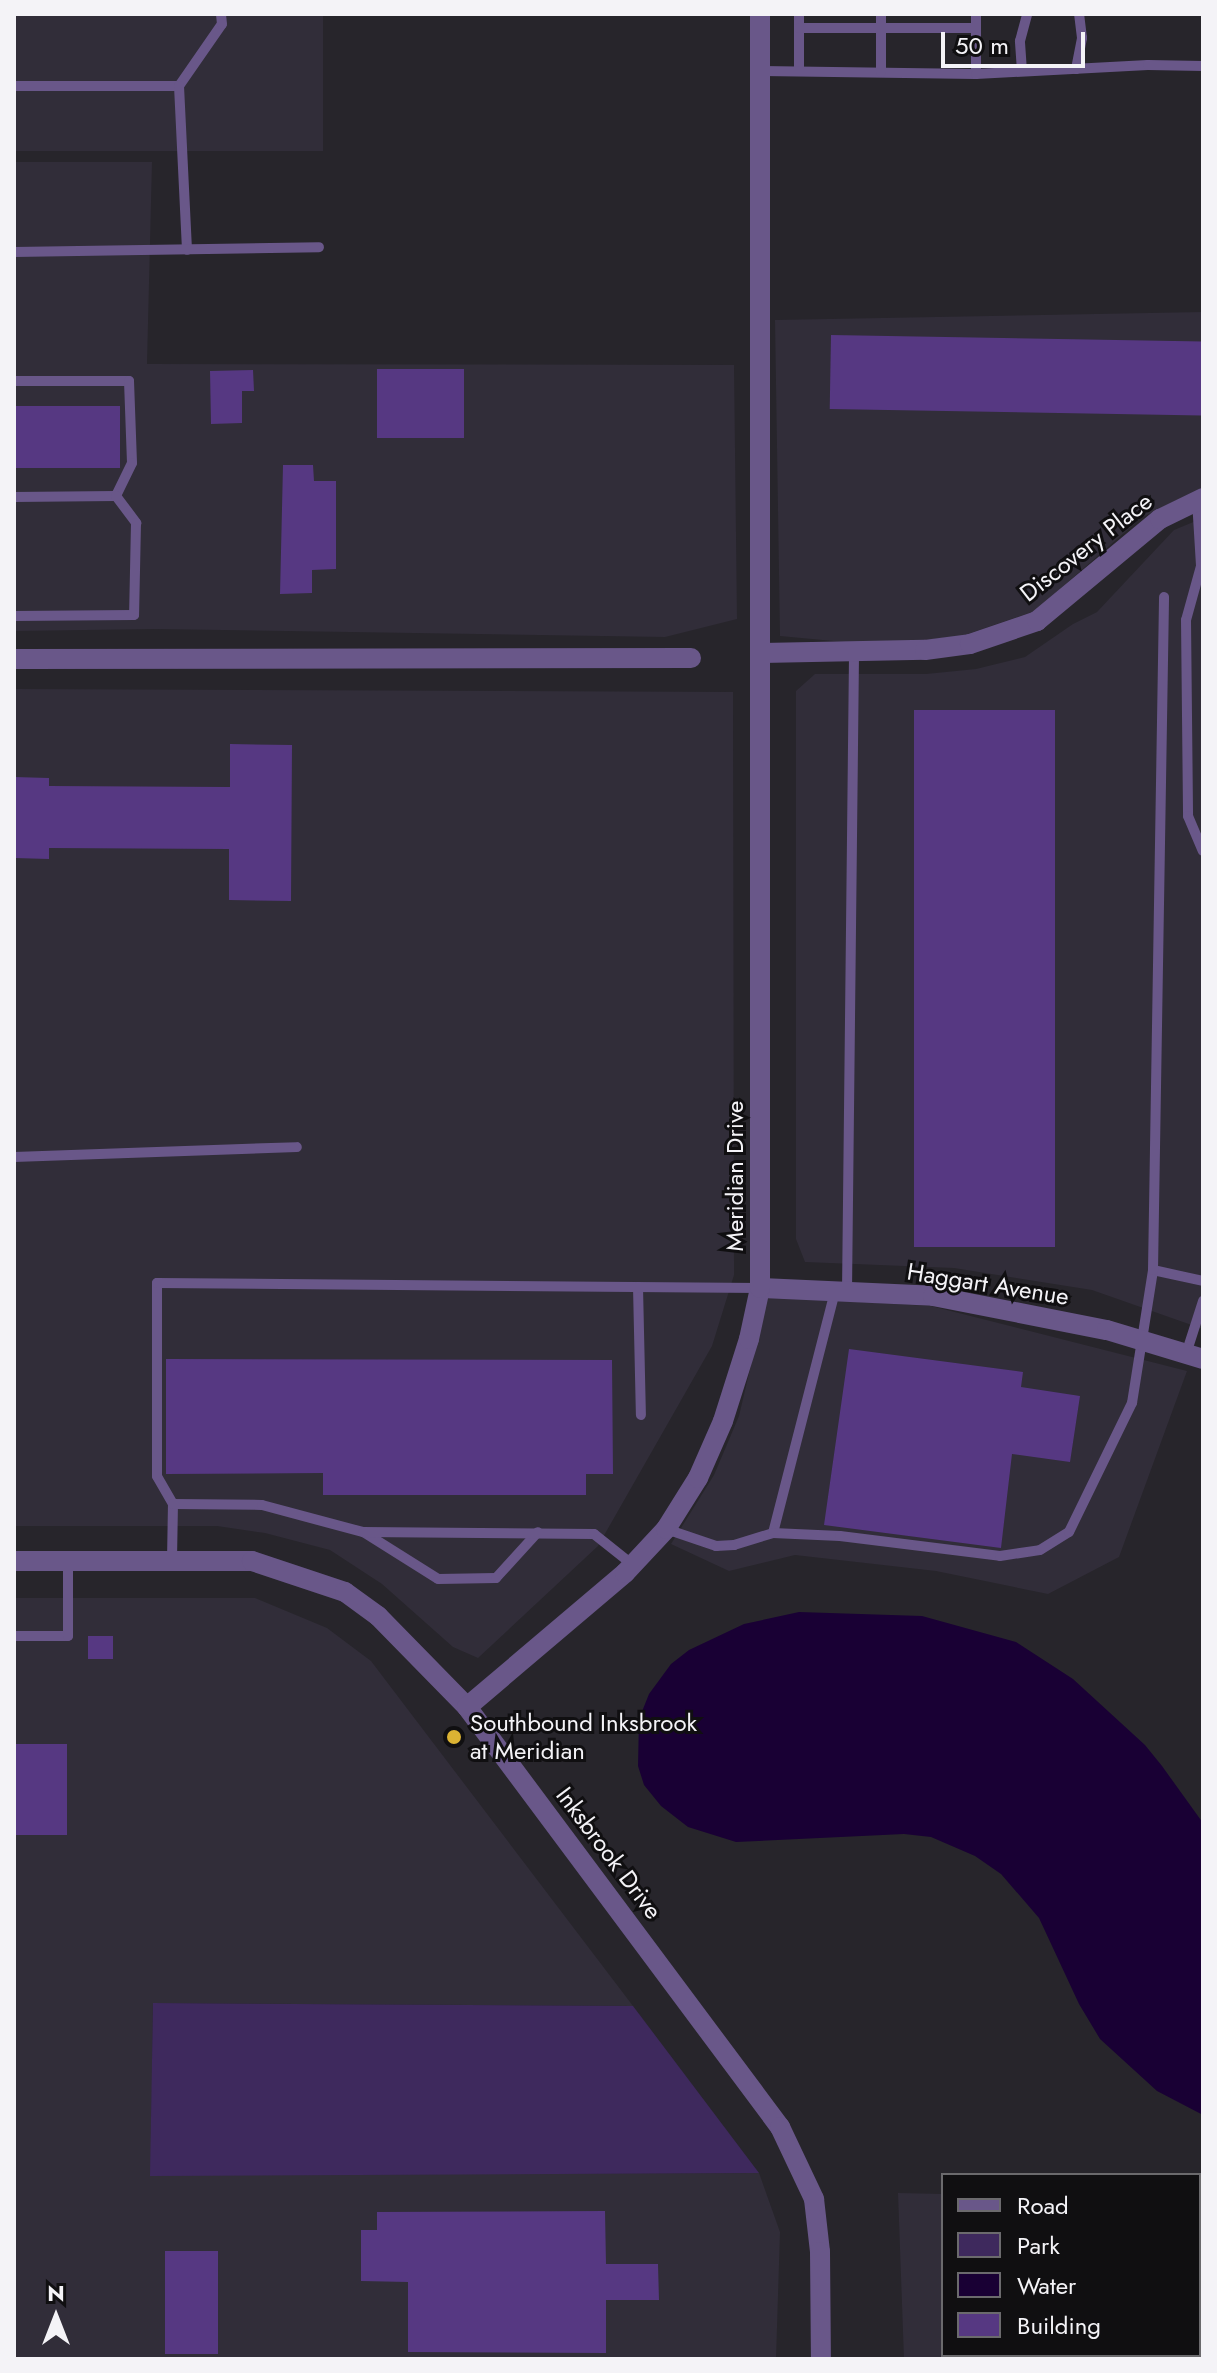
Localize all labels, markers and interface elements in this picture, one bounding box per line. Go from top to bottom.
scale bar [945,16,1089,66]
text: 50 m [955,28,1009,63]
street label: Discovery Place [1014,486,1158,608]
street label: Meridian Drive [721,1101,749,1251]
street label: Haggart Avenue [905,1257,1071,1311]
place label: Southbound Inksbrook at Meridian [470,1709,697,1765]
marker: Southbound Inksbrook at Meridian [445,1728,463,1746]
street label: Inksbrook Drive [550,1781,668,1925]
legend [941,2173,1201,2357]
text: Road [1017,2188,1069,2223]
text: Park [1017,2228,1060,2263]
text: Water [1017,2268,1076,2303]
north arrow [16,2277,96,2357]
text: N [47,2277,65,2309]
text: Building [1017,2308,1101,2343]

